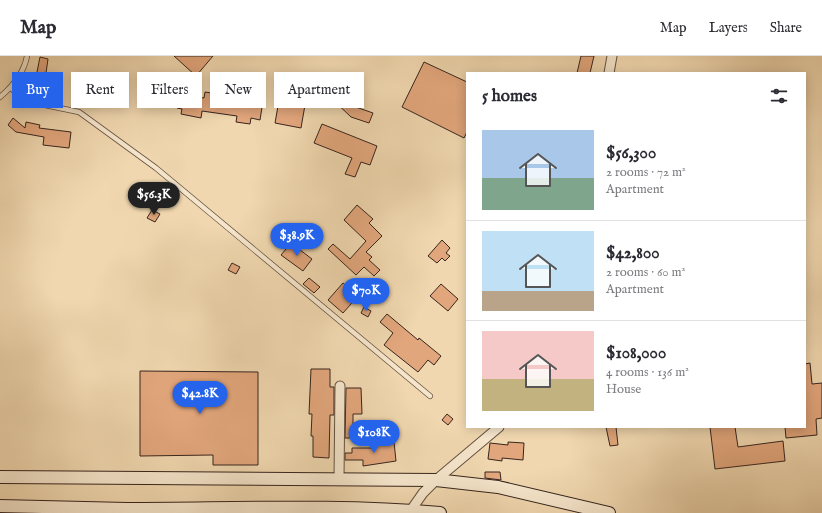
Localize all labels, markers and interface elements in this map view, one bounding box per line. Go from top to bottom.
text: Map [20,16,56,40]
text: Map [660,19,687,37]
text: Layers [709,19,748,37]
text: Share [770,19,802,37]
chip: Buy [12,72,63,108]
chip: Rent [71,72,129,108]
chip: Filters [137,72,202,108]
chip: New [210,72,266,108]
chip: Apartment [274,72,364,108]
icon: filters [768,85,790,107]
text: 5 homes [482,86,537,107]
text: $56,300 [606,143,656,164]
icon: home [514,146,562,194]
text: 2 rooms · 72 m² [606,164,686,181]
text: Apartment [606,181,664,198]
pin: $56.3K [121,182,187,216]
text: $56.3K [137,186,171,203]
pin: $38.9K [264,223,330,257]
text: $38.9K [279,227,315,244]
text: $42,800 [606,243,660,264]
icon: home [514,247,562,295]
text: 2 rooms · 60 m² [606,264,685,281]
pin: $70K [342,278,390,312]
text: Apartment [606,281,664,298]
text: $70K [351,282,381,299]
text: $108,000 [606,343,666,364]
icon: home [514,347,562,395]
text: 4 rooms · 136 m² [606,364,689,381]
pin: $42.8K [167,381,233,415]
text: House [606,381,641,398]
text: $42.8K [182,385,218,402]
pin: $108K [346,420,402,454]
text: $108K [358,424,390,441]

